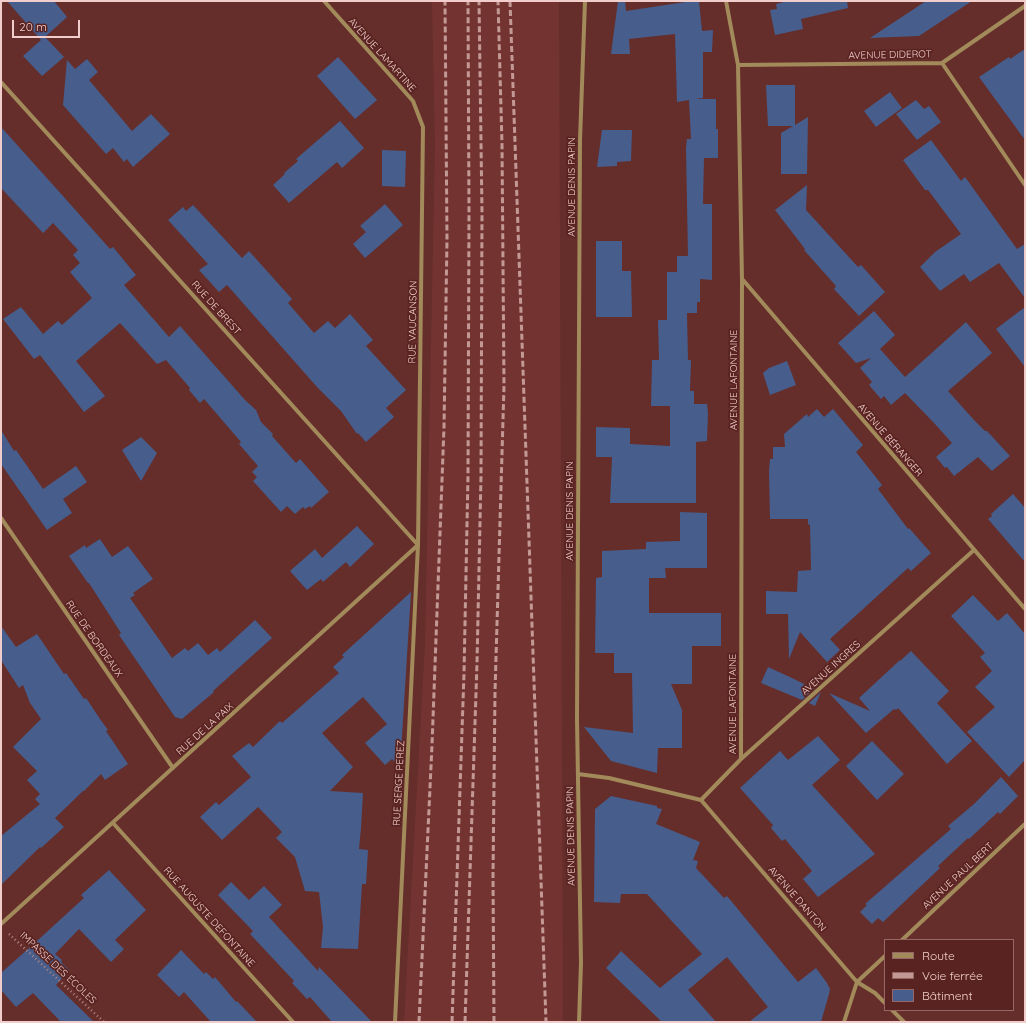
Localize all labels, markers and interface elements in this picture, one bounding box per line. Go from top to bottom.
scale bar [14,12,82,38]
street label: AVENUE LAMARTINE [346,16,418,94]
text: 20 m [19,19,47,34]
street label: AVENUE DIDEROT [848,48,932,62]
street label: AVENUE DENIS PAPIN [566,137,578,237]
street label: RUE DE BREST [189,279,243,337]
street label: RUE VAUCANSON [406,280,420,364]
street label: AVENUE LAFONTAINE [728,330,740,430]
street label: AVENUE BÉRANGER [855,401,925,479]
street label: AVENUE DENIS PAPIN [564,461,576,561]
street label: RUE DE BORDEAUX [63,598,125,680]
street label: AVENUE INGRES [799,638,863,698]
street label: AVENUE LAFONTAINE [727,654,739,754]
street label: RUE DE LA PAIX [174,700,236,758]
street label: RUE SERGE PEREZ [391,740,407,826]
street label: AVENUE DENIS PAPIN [564,786,578,886]
street label: AVENUE PAUL BERT [920,840,996,912]
street label: RUE AUGUSTE DEFONTAINE [161,864,257,970]
street label: AVENUE DANTON [765,864,829,934]
street label: IMPASSE DES ÉCOLES [17,929,99,1007]
legend [884,939,1014,1011]
text: Route [922,948,955,963]
text: Voie ferrée [922,968,983,983]
text: Bâtiment [922,988,972,1003]

